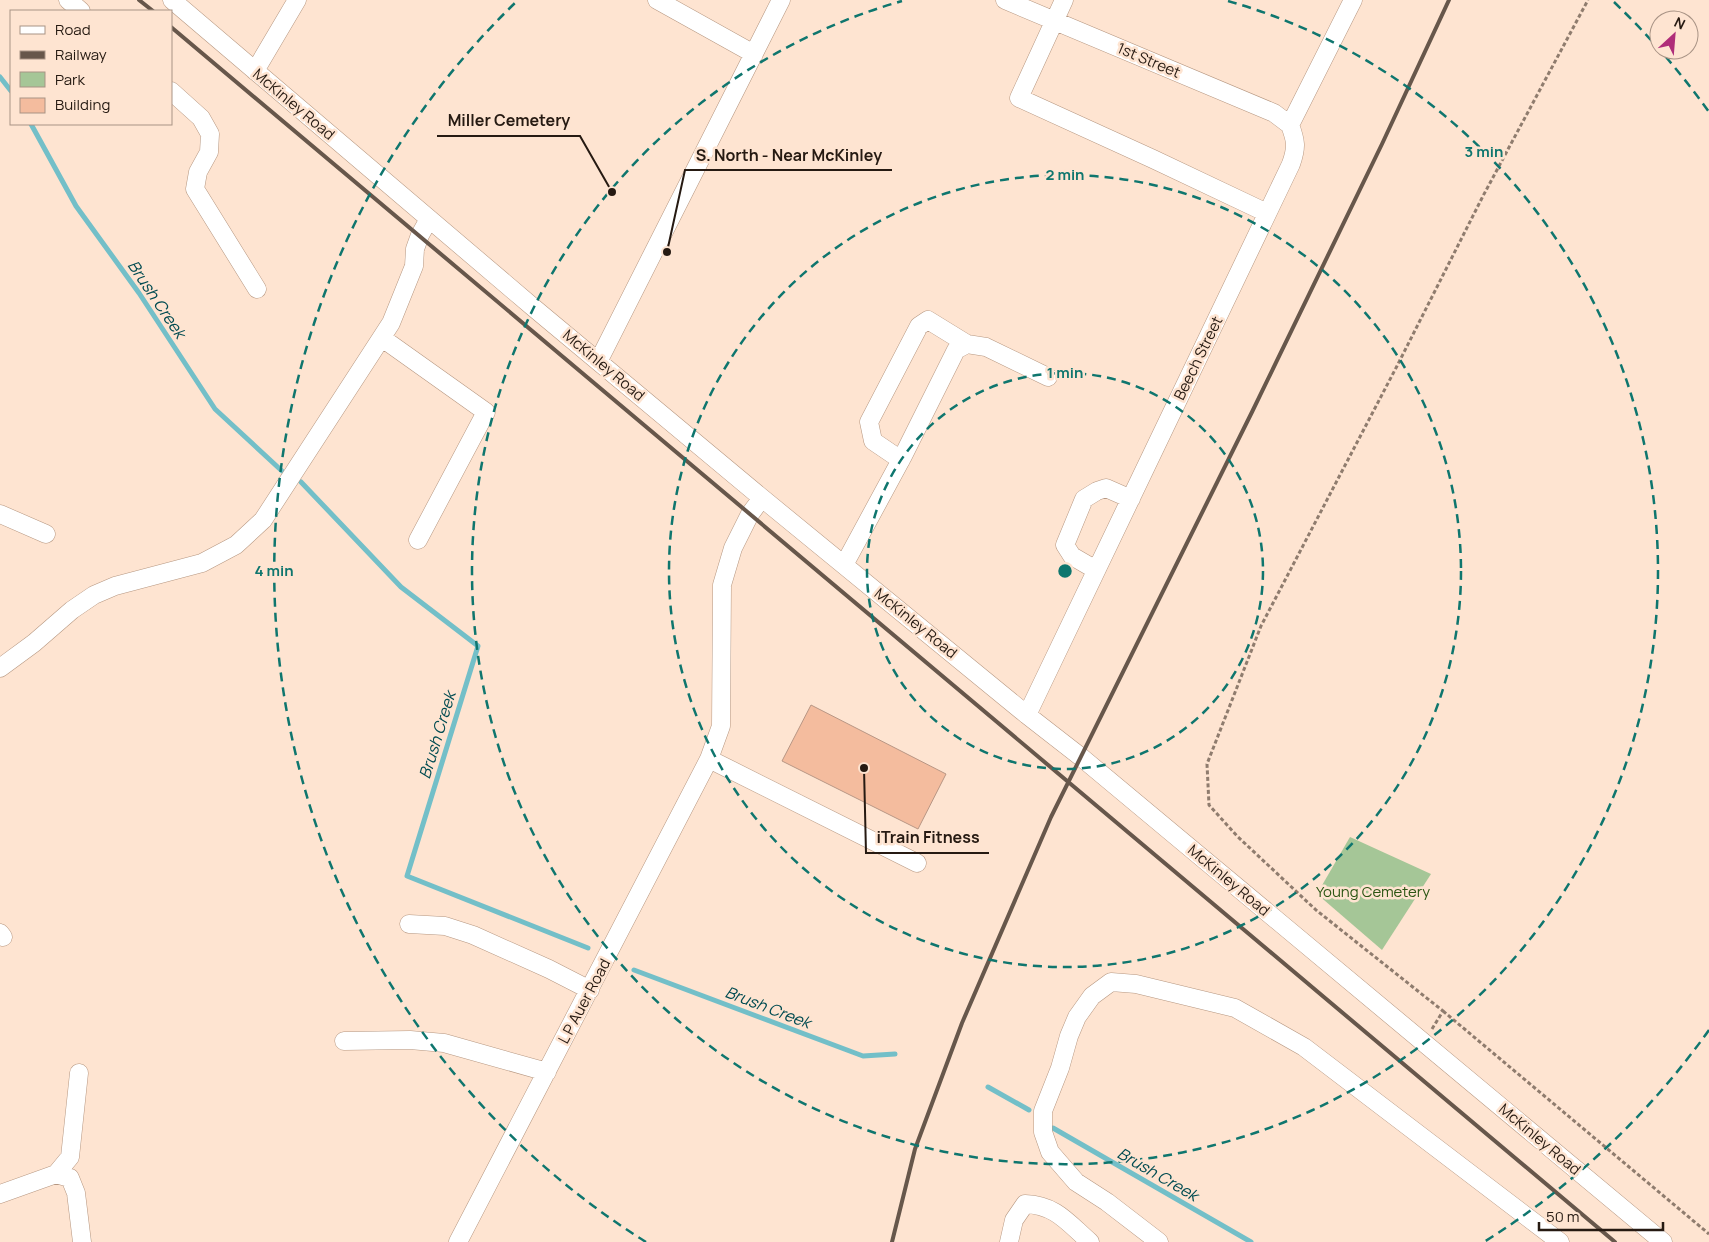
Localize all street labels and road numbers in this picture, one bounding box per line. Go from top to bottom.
street label: 1st Street [1114,37,1184,83]
street label: McKinley Road [249,64,339,144]
street label: Beech Street [1169,313,1227,403]
street label: McKinley Road [559,325,649,405]
street label: McKinley Road [870,583,962,663]
street label: McKinley Road [1184,840,1274,920]
street label: L P Auer Road [553,955,615,1047]
street label: McKinley Road [1495,1099,1585,1179]

